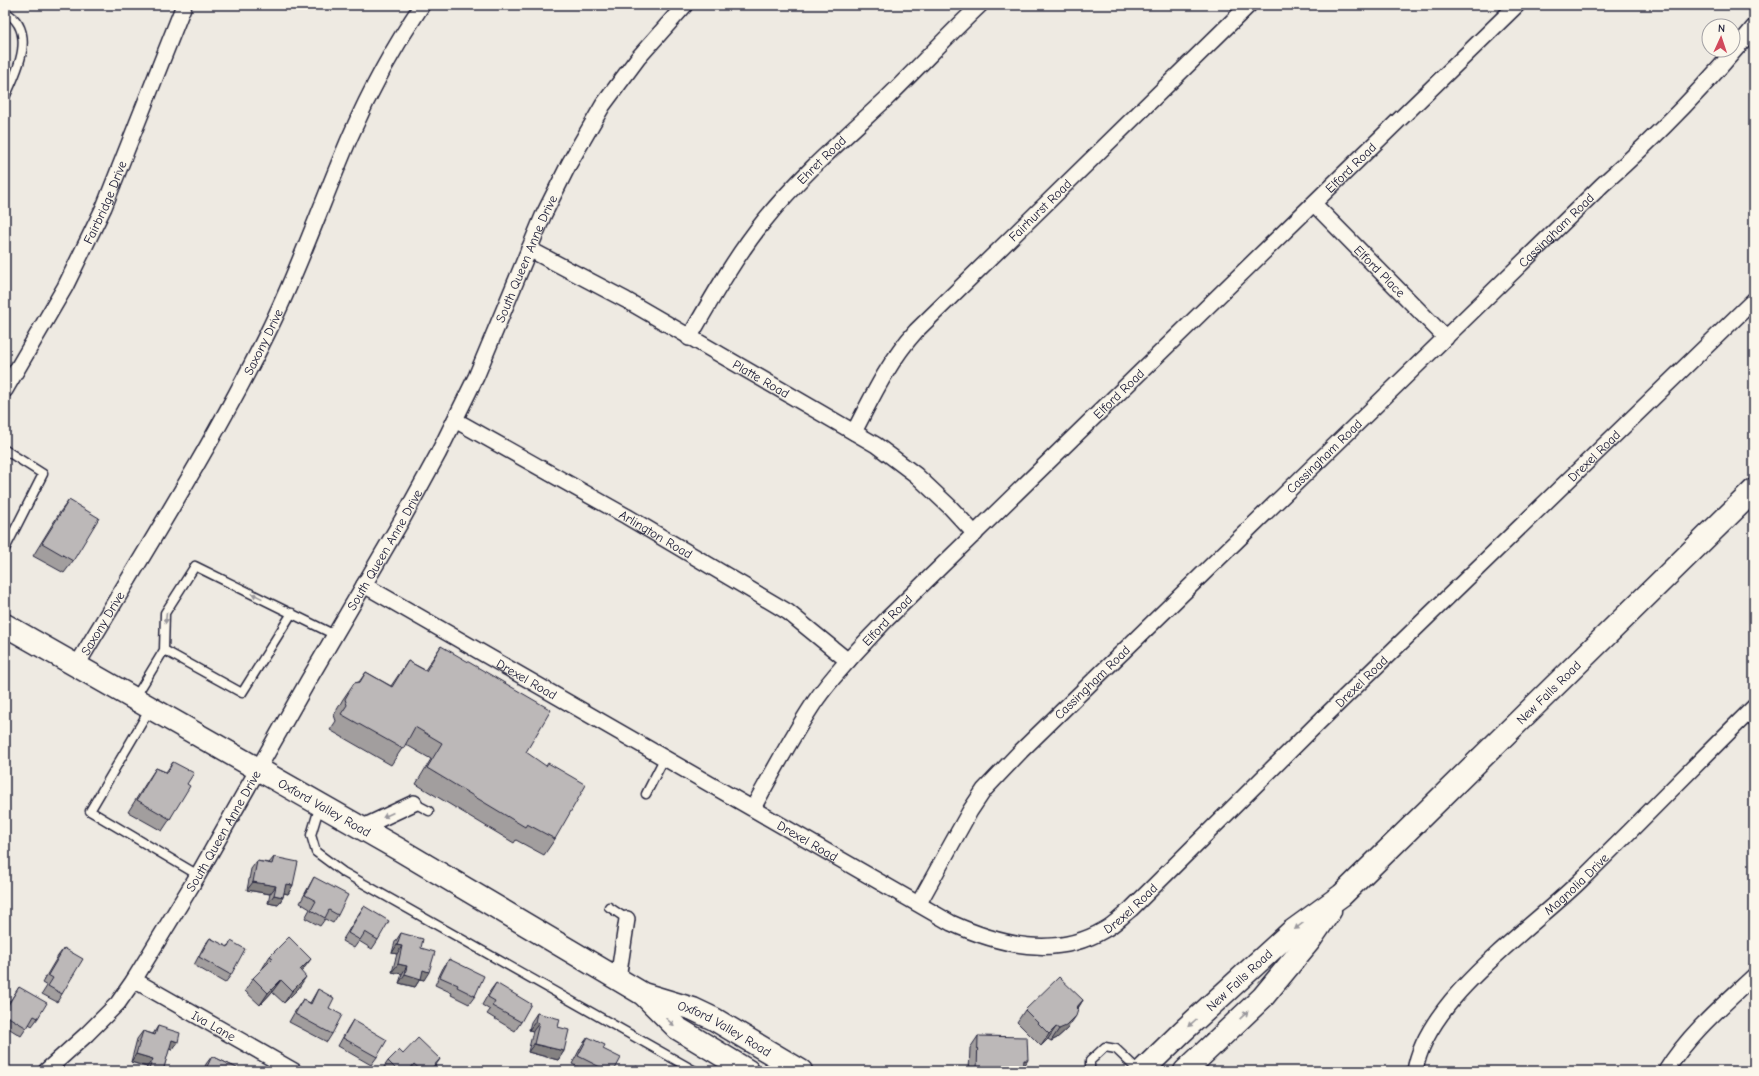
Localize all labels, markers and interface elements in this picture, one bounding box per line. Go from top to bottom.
north arrow [1701,18,1741,58]
text: N [1718,22,1725,35]
street label: Ehret Road [794,133,849,187]
street label: Elford Road [1322,140,1379,196]
street label: Fairbridge Drive [80,158,130,246]
street label: Fairhurst Road [1006,176,1075,244]
street label: Cassingham Road [1515,190,1597,270]
street label: South Queen Anne Drive [493,192,560,325]
street label: Elford Place [1351,242,1409,301]
street label: Saxony Drive [241,306,286,378]
street label: Platte Road [730,357,792,401]
street label: Elford Road [1090,366,1147,422]
street label: Cassingham Road [1283,416,1365,496]
street label: Drexel Road [1565,427,1623,485]
street label: South Queen Anne Drive [344,486,426,613]
street label: Arlington Road [617,507,695,562]
street label: Saxony Drive [78,588,128,658]
street label: Elford Road [859,592,915,649]
one-way arrow [251,593,263,599]
one-way arrow [162,612,169,624]
street label: Cassingham Road [1051,642,1133,722]
street label: Drexel Road [1332,653,1391,710]
street label: Drexel Road [494,656,560,703]
street label: New Falls Road [1513,658,1584,728]
street label: South Queen Anne Drive [183,767,264,894]
street label: Oxford Valley Road [276,775,374,840]
one-way arrow [382,812,393,818]
street label: Drexel Road [775,818,840,864]
street label: Magnolia Drive [1541,850,1612,918]
street label: Drexel Road [1101,880,1160,937]
one-way arrow [1294,922,1305,931]
street label: New Falls Road [1203,946,1275,1014]
street label: Oxford Valley Road [676,998,774,1060]
street label: Iva Lane [189,1008,239,1045]
one-way arrow [1239,1010,1249,1020]
one-way arrow [665,1017,676,1026]
one-way arrow [1187,1018,1197,1027]

